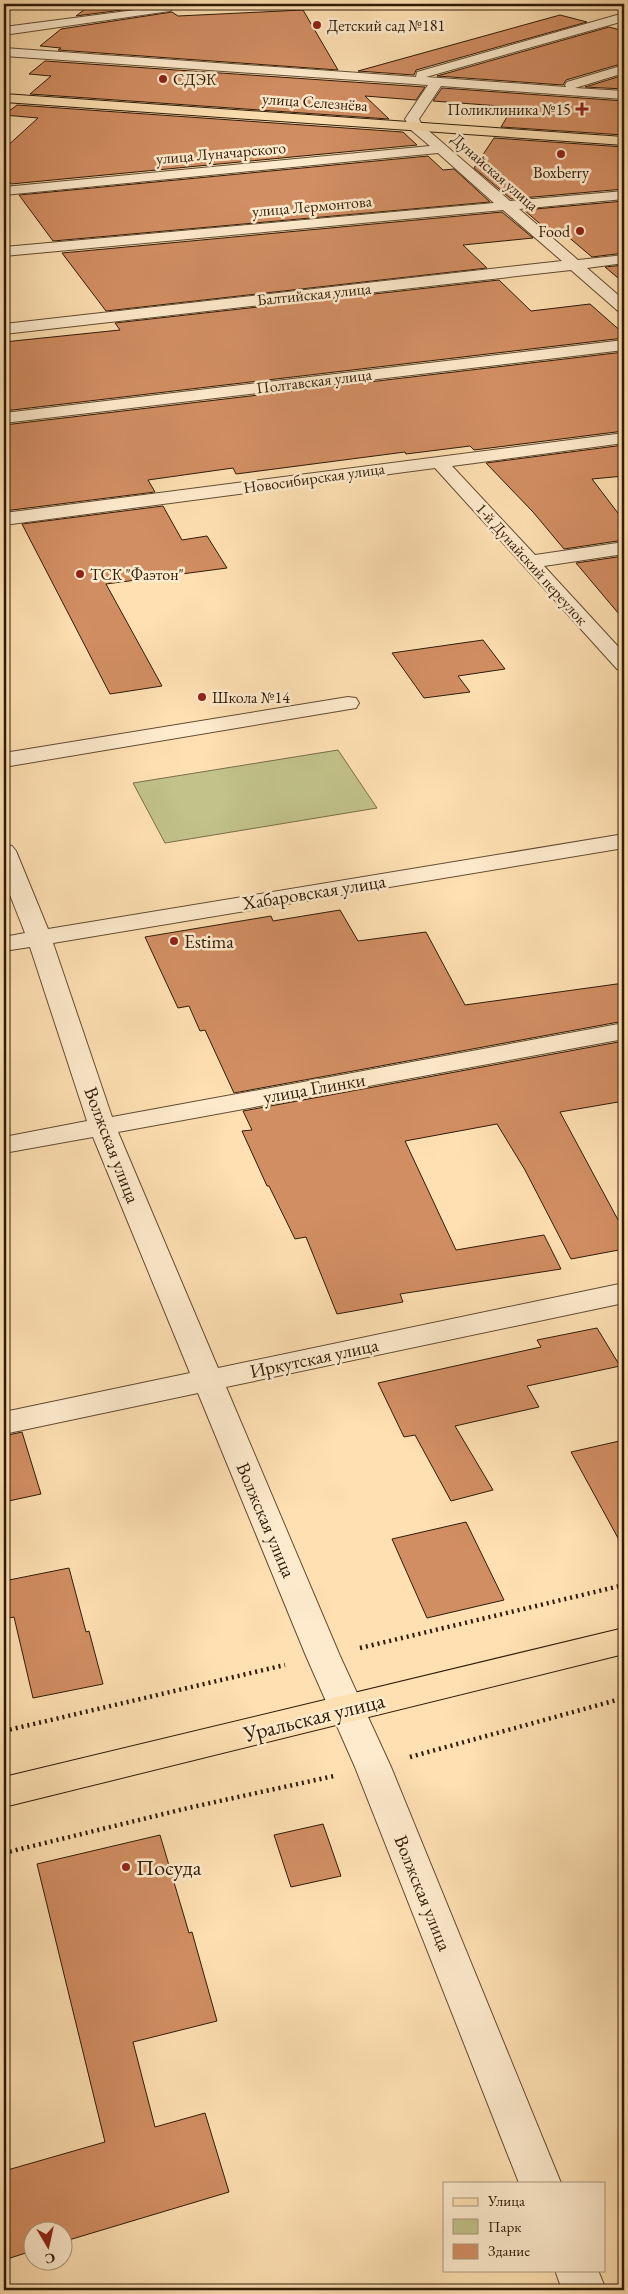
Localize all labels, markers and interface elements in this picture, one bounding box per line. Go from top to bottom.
place label: Детский сад №181 [327,15,445,36]
marker: Детский сад №181 [311,19,323,31]
place label: СДЭК [173,69,217,90]
marker: СДЭК [157,73,169,85]
street label: улица Селезнёва [261,88,369,116]
place label: Поликлиника №15 [447,99,571,120]
marker: Поликлиника №15 [575,102,589,116]
street label: Дунайская улица [447,128,544,216]
street label: улица Луначарского [155,137,287,169]
marker: Boxberry [555,148,567,160]
place label: Boxberry [533,162,590,183]
street label: улица Лермонтова [251,190,373,222]
place label: Food [538,221,571,242]
marker: Food [574,225,586,237]
street label: Балтийская улица [256,277,373,310]
street label: Полтавская улица [255,363,373,398]
street label: Новосибирская улица [242,458,387,498]
street label: 1-й Дунайский переулок [471,498,593,630]
place label: ТСК "Фаэтон" [90,564,184,585]
marker: ТСК "Фаэтон" [74,568,86,580]
place label: Школа №14 [212,687,290,708]
marker: Школа №14 [196,691,208,703]
street label: Хабаровская улица [240,868,388,916]
place label: Estima [184,929,234,954]
marker: Estima [168,935,180,947]
street label: улица Глинки [261,1067,367,1109]
street label: Волжская улица [78,1083,146,1207]
street label: Иркутская улица [247,1332,381,1384]
street label: Волжская улица [231,1459,302,1582]
street label: Уральская улица [239,1685,388,1749]
street label: Волжская улица [388,1831,458,1955]
place label: Посуда [136,1853,202,1882]
marker: Посуда [120,1861,132,1873]
legend [443,2182,606,2272]
text: Улица [487,2191,525,2210]
text: Парк [488,2217,521,2236]
north arrow [22,2222,72,2272]
text: Здание [488,2241,530,2260]
text: С [44,2249,56,2269]

